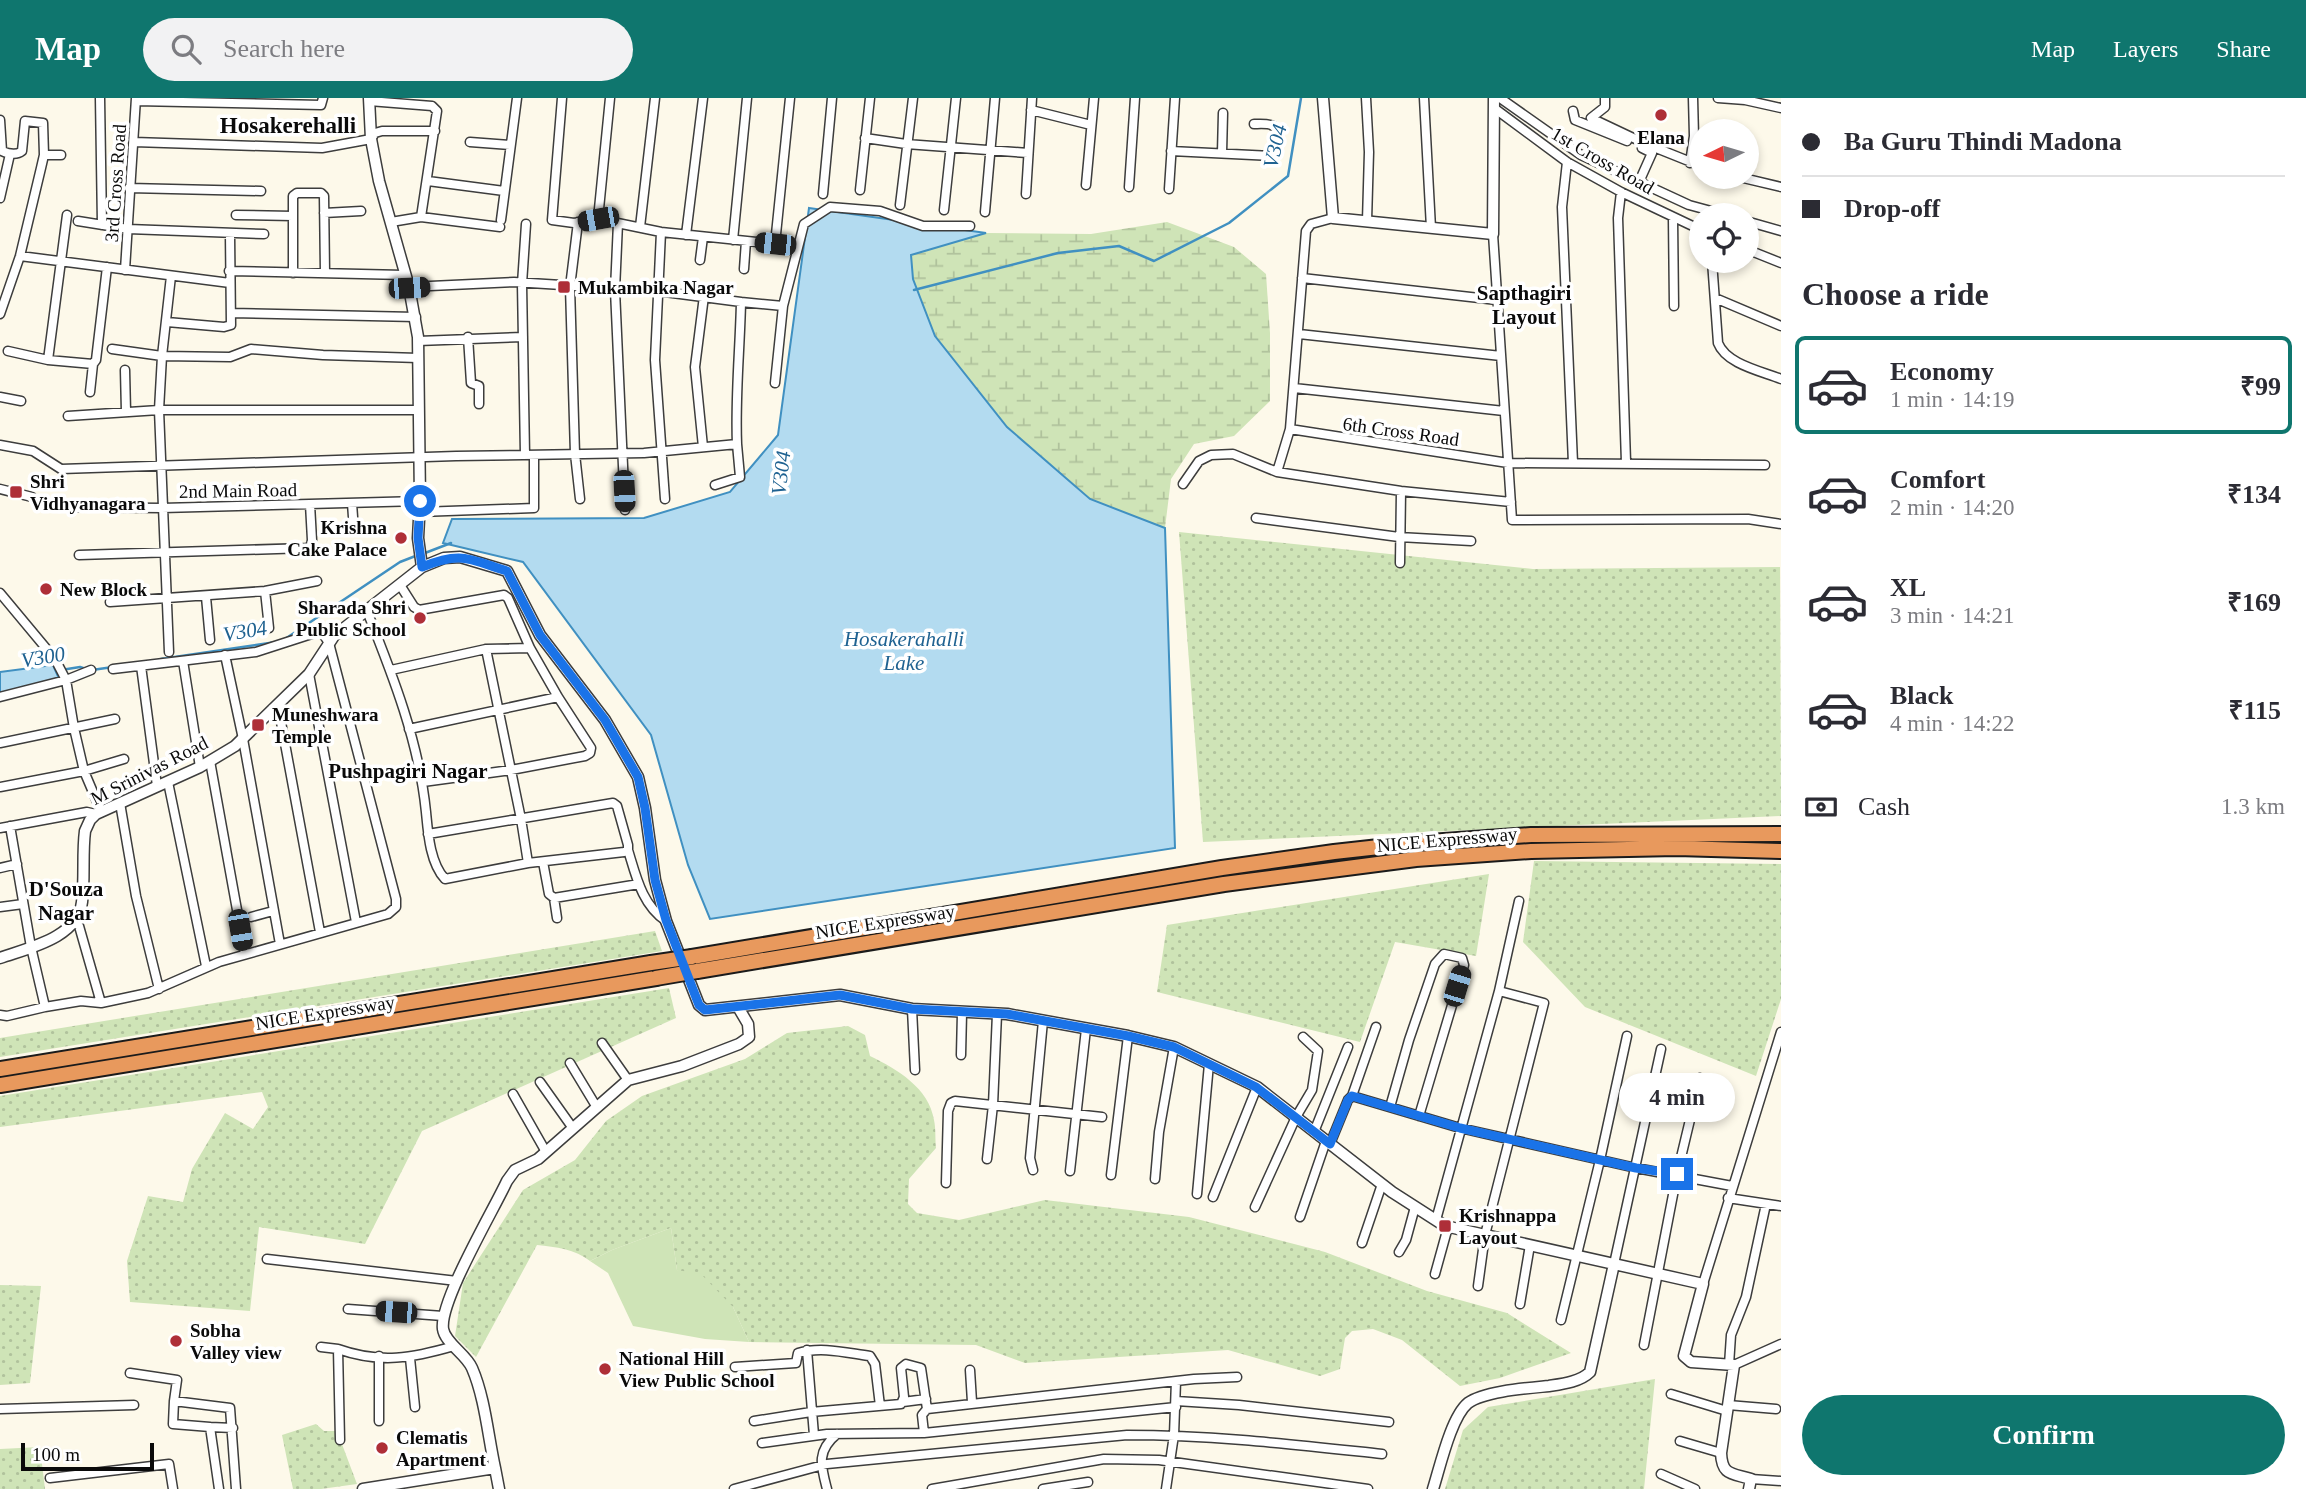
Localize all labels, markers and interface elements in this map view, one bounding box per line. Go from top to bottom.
search box [143,18,633,81]
icon: search [167,30,205,68]
text: Map [35,31,101,67]
text: Search here [223,34,345,63]
text: Map [2031,36,2075,62]
text: Layers [2113,36,2178,62]
text: Share [2216,36,2271,62]
marker: Elana [1653,107,1669,123]
district label: Hosakerehalli [220,113,357,138]
north arrow [1689,119,1759,189]
map controls [1689,119,1759,273]
water label: V304 [1258,121,1292,170]
street label: 3rd Cross Road [101,123,130,243]
street label: 1st Cross Road [1548,123,1658,199]
place label: Elana [1637,127,1685,148]
text: Ba Guru Thindi Madona [1844,127,2122,156]
text: Drop-off [1844,194,1940,223]
button: locate [1689,203,1759,273]
car [576,205,621,233]
car [754,231,797,257]
car [388,276,431,300]
text: Choose a ride [1802,276,1989,312]
place label: Mukambika Nagar [578,277,734,298]
marker: Mukambika Nagar [556,279,572,295]
district label: Sapthagiri Layout [1477,281,1571,329]
icon: car [1806,354,1869,417]
text: Economy [1890,357,1994,386]
text: ₹99 [2240,372,2281,401]
text: 1 min · 14:19 [1890,387,2015,412]
street label: 6th Cross Road [1341,413,1461,450]
water label: V304 [766,449,796,496]
icon: car [1806,462,1869,525]
text: Comfort [1890,465,1985,494]
car [613,469,636,513]
place label: Shri Vidhyanagara [30,471,146,514]
street label: 2nd Main Road [179,479,298,502]
text: ₹134 [2227,480,2281,509]
marker: Shri Vidhyanagara [8,484,24,500]
route start [404,485,436,517]
text: 2 min · 14:20 [1890,495,2015,520]
place label: Krishna Cake Palace [287,517,387,560]
marker: Krishna Cake Palace [393,530,409,546]
icon: car [1806,570,1869,633]
text: XL [1890,573,1926,602]
place label: New Block [60,579,148,600]
marker: New Block [38,581,54,597]
text: ₹169 [2227,588,2281,617]
place label: Sharada Shri Public School [296,597,406,640]
text: 3 min · 14:21 [1890,603,2015,628]
marker: Sharada Shri Public School [412,610,428,626]
water label: V304 [221,616,269,646]
water label: Hosakerahalli Lake [843,627,964,675]
water label: V300 [19,642,67,672]
icon: car [1806,678,1869,741]
text: Black [1890,681,1954,710]
text: ₹115 [2229,696,2281,725]
place label: Muneshwara Temple [272,704,379,747]
text: 4 min · 14:22 [1890,711,2015,736]
marker: Muneshwara Temple [250,717,266,733]
street label: M Srinivas Road [87,732,212,809]
district label: Pushpagiri Nagar [328,759,488,783]
icon: cash [1802,788,1840,826]
text: Cash [1858,792,1910,821]
text: 1.3 km [2221,794,2285,819]
street label: NICE Expressway [1376,823,1519,856]
district label: D'Souza Nagar [29,877,104,925]
street label: NICE Expressway [814,900,957,943]
car [227,907,254,953]
car [1441,963,1474,1009]
street label: NICE Expressway [254,991,397,1034]
callout: 4 min [1619,1072,1735,1122]
text: 4 min [1649,1085,1705,1110]
route end [1661,1158,1693,1190]
place label: Krishnappa Layout [1459,1205,1557,1248]
marker: Krishnappa Layout [1437,1218,1453,1234]
car [375,1300,418,1324]
place label: Sobha Valley view [190,1320,282,1363]
marker: Sobha Valley view [168,1333,184,1349]
place label: National Hill View Public School [619,1348,775,1391]
marker: National Hill View Public School [597,1361,613,1377]
button: Confirm [1802,1395,2285,1475]
place label: Clematis Apartment [396,1427,486,1470]
scale bar [21,1440,154,1472]
marker: Clematis Apartment [374,1440,390,1456]
text: 100 m [32,1444,80,1465]

